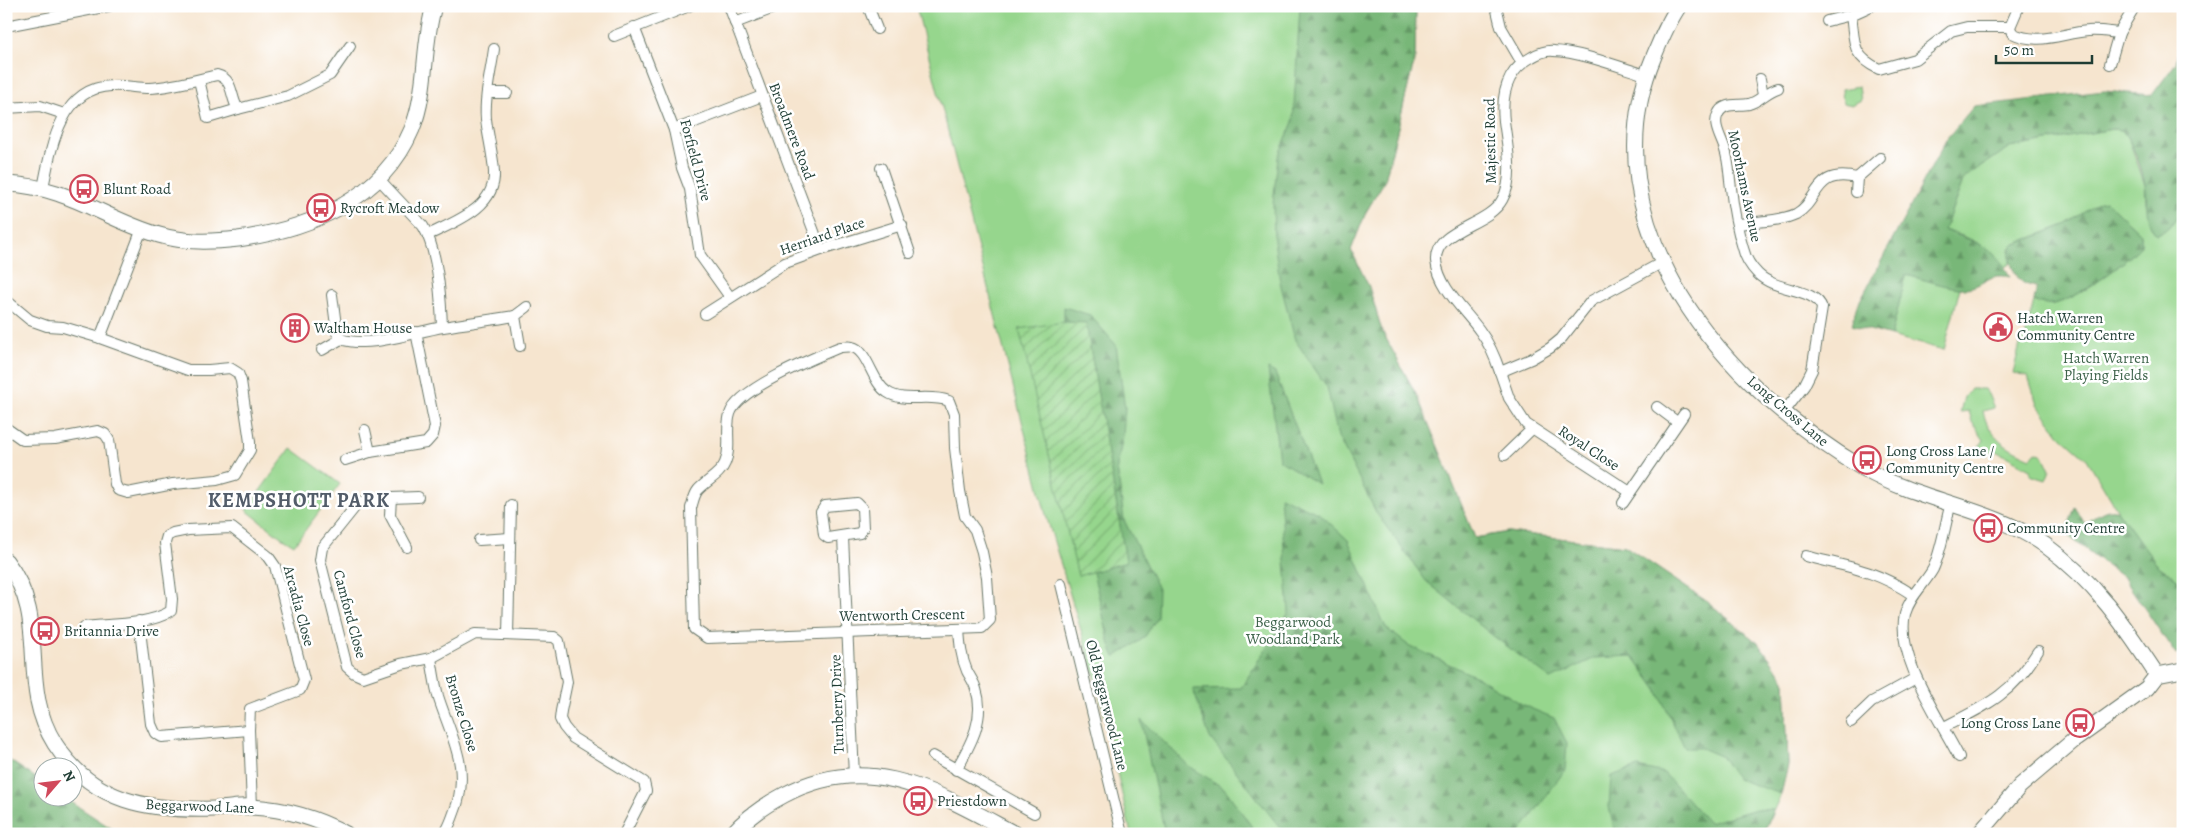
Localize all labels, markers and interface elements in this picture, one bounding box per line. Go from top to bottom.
scale bar [1996,32,2093,64]
text: 50 m [2004,40,2034,60]
street label: Broadmere Road [764,80,820,183]
street label: Majestic Road [1479,97,1501,184]
street label: Forfield Drive [675,117,717,203]
street label: Moorhams Avenue [1723,128,1767,244]
bus stop icon: Blunt Road [69,174,99,204]
place label: Blunt Road [103,179,172,199]
bus stop icon: Rycroft Meadow [306,193,336,223]
place label: Rycroft Meadow [340,198,440,218]
street label: Herriard Place [777,212,868,260]
place label: Hatch Warren Community Centre [2017,308,2135,345]
public building icon: Hatch Warren Community Centre [1983,312,2013,342]
building icon: Waltham House [280,313,310,343]
place label: Waltham House [313,318,412,338]
park label: Hatch Warren Playing Fields [2063,348,2149,385]
street label: Long Cross Lane [1743,371,1833,451]
street label: Royal Close [1554,421,1624,475]
place label: Long Cross Lane / Community Centre [1886,441,2004,478]
bus stop icon: Long Cross Lane / Community Centre [1852,445,1882,475]
district label: KEMPSHOTT PARK [208,487,390,514]
bus stop icon: Community Centre [1973,513,2003,543]
place label: Community Centre [2007,518,2125,538]
street label: Arcadia Close [278,562,319,649]
street label: Camford Close [329,568,371,661]
street label: Wentworth Crescent [838,604,965,626]
park label: Beggarwood Woodland Park [1245,612,1340,649]
bus stop icon: Britannia Drive [30,616,60,646]
place label: Britannia Drive [64,621,159,641]
street label: Old Beggarwood Lane [1081,638,1133,773]
street label: Turnberry Drive [825,654,849,754]
street label: Bronze Close [441,672,483,754]
bus stop icon: Long Cross Lane [2065,708,2095,738]
place label: Long Cross Lane [1960,713,2061,733]
north arrow [32,758,82,808]
text: N [58,767,80,785]
bus stop icon: Priestdown [903,786,933,816]
place label: Priestdown [937,791,1007,811]
street label: Beggarwood Lane [145,794,255,818]

